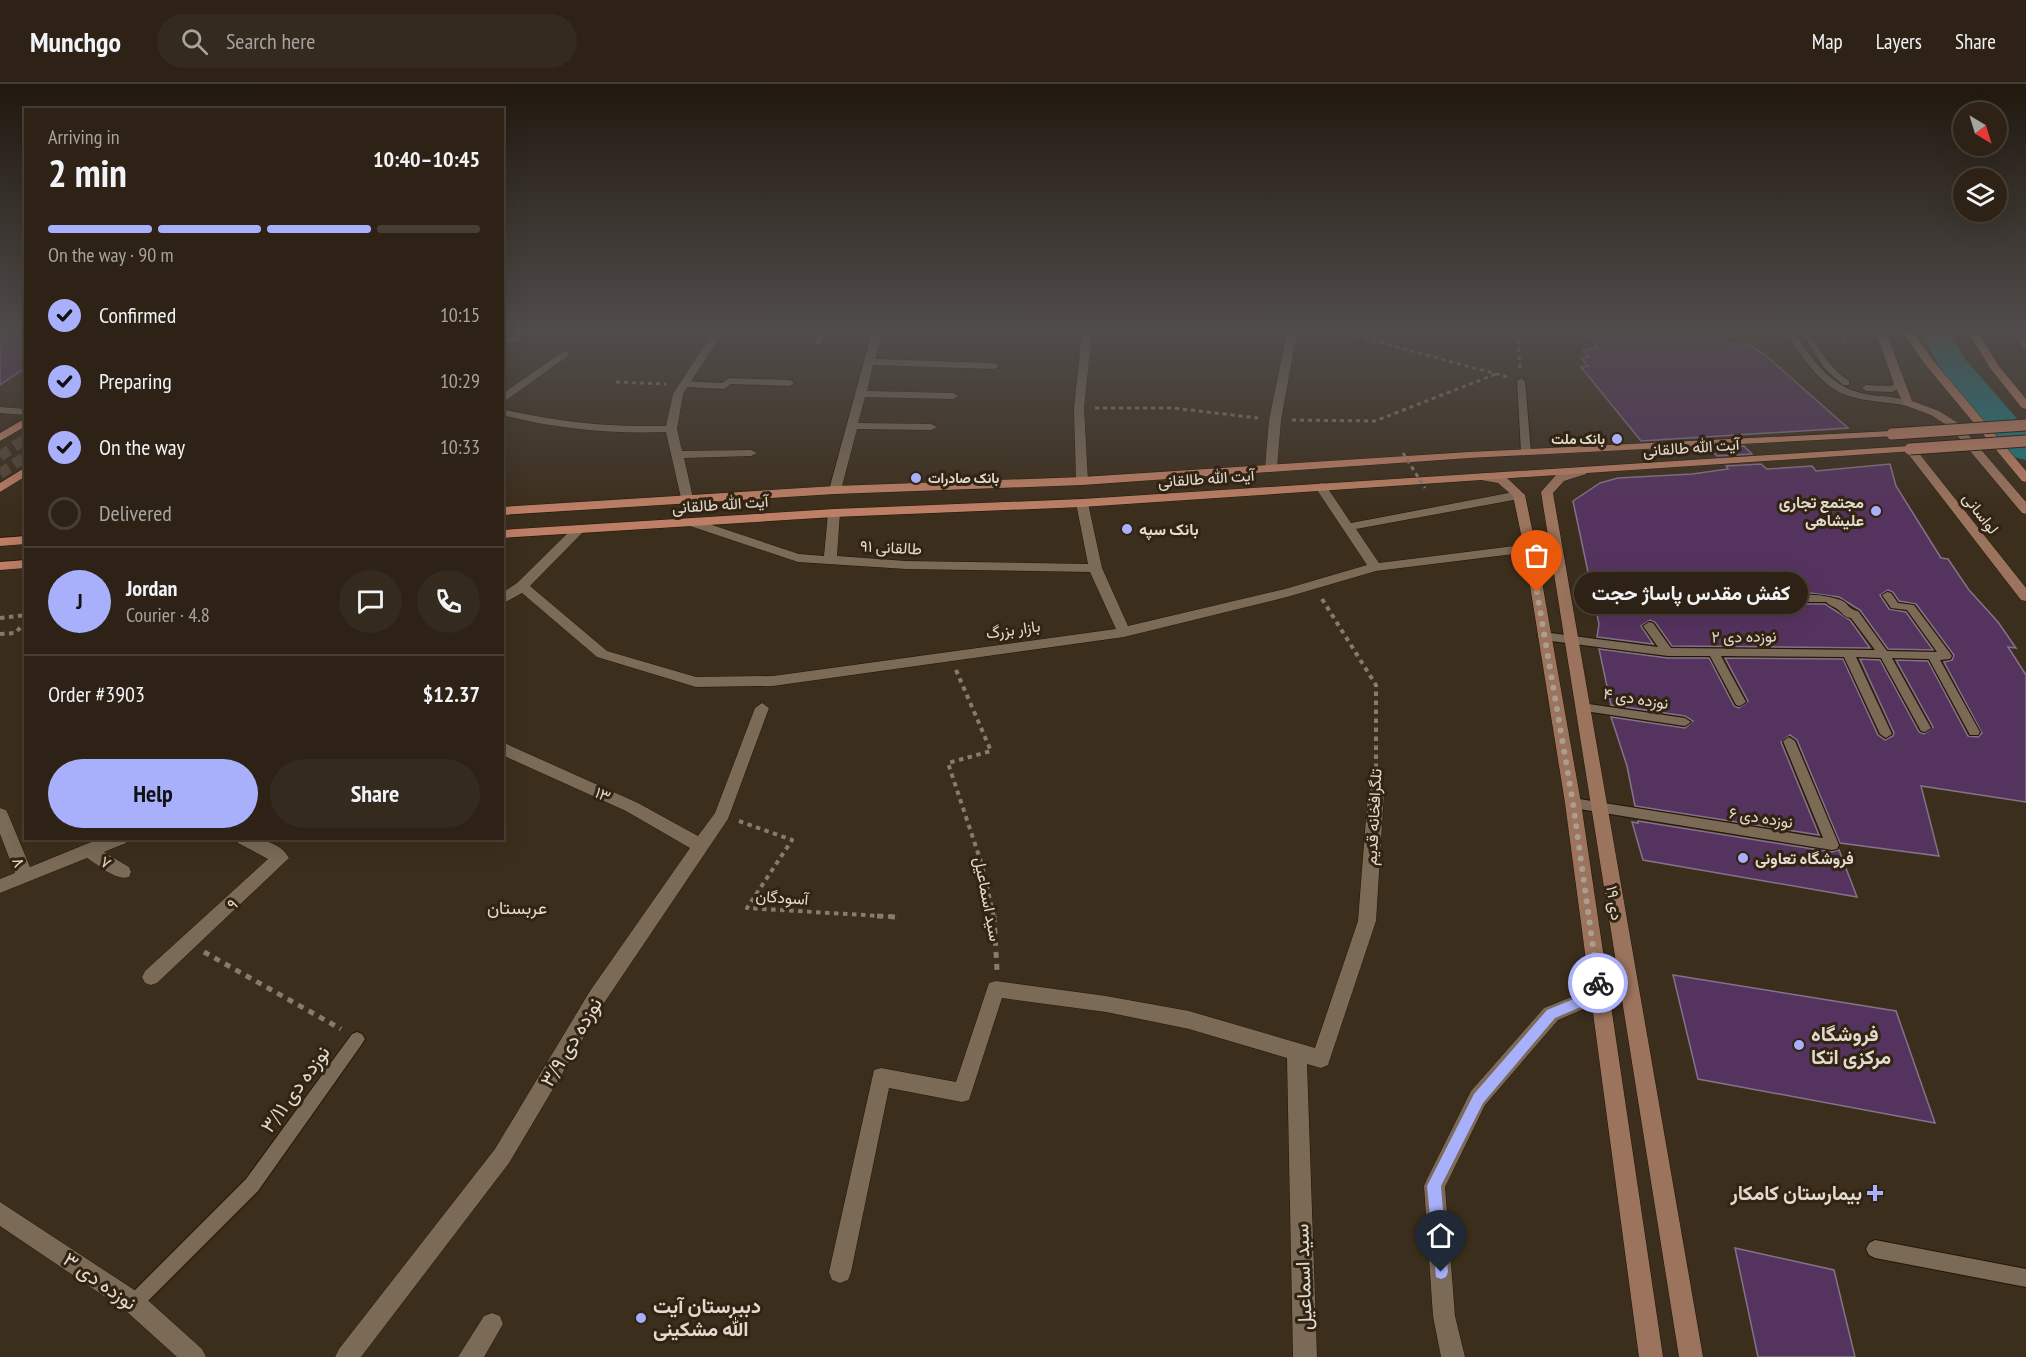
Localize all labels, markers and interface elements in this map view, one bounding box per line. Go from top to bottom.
search box [157,14,577,68]
text: Munchgo [30,23,121,60]
icon: search [178,25,211,58]
text: Search here [226,27,315,55]
text: Map [1812,28,1843,55]
text: Layers [1876,28,1922,55]
text: Share [1955,28,1996,55]
north arrow [1953,102,2007,156]
map controls [1953,102,2007,222]
text: Arriving in [48,124,120,150]
text: 10:40–10:45 [373,145,480,173]
text: 2 min [48,147,127,198]
button: layers [1953,168,2007,222]
text: On the way · 90 m [48,242,174,268]
icon: check [48,299,81,332]
text: Confirmed [99,301,176,329]
text: 10:15 [440,302,480,328]
icon: check [48,365,81,398]
text: Preparing [99,367,172,395]
text: 10:29 [440,368,480,394]
place label: بانک ملت [1551,430,1605,448]
icon: check [48,431,81,464]
marker: بانک ملت [1610,432,1624,446]
text: On the way [99,433,185,461]
text: 10:33 [440,434,480,460]
street label: آیت الله طالقانی [1642,434,1741,461]
street label: آیت الله طالقانی [1157,465,1256,492]
place label: بانک صادرات [928,469,999,487]
marker: بانک صادرات [909,471,923,485]
street label: لواسانی [1958,488,2003,538]
street label: آیت الله طالقانی [671,491,770,518]
place label: مجتمع تجاری علیشاهی [1779,492,1864,530]
text: Delivered [99,499,172,527]
marker: مجتمع تجاری علیشاهی [1869,504,1883,518]
place label: بانک سپه [1139,519,1199,541]
marker: بانک سپه [1120,522,1134,536]
pin [1511,530,1562,592]
street label: طالقانی ۹۱ [859,535,923,560]
icon: bag [1520,539,1553,572]
button: chat [339,570,402,633]
button: phone [417,570,480,633]
callout: کفش مقدس پاساژ حجت [1573,571,1807,613]
text: Jordan [126,574,177,602]
text: کفش مقدس پاساژ حجت [1592,580,1790,606]
text: J [76,587,83,615]
text: Courier · 4.8 [126,602,210,628]
street label: بازار بزرگ [985,615,1042,644]
street label: نوزده دی ۲ [1711,625,1777,648]
text: Order #3903 [48,680,145,708]
text: $12.37 [423,680,480,708]
street label: نوزده دی ۴ [1602,683,1670,714]
button: Help [48,759,258,828]
button: Share [270,759,480,828]
street label: تلگرافخانه قدیم [1360,768,1387,866]
street label: ۱۳ [592,782,614,806]
street label: نوزده دی ۶ [1727,802,1794,833]
place label: فروشگاه تعاونی [1755,848,1854,869]
street label: ۷ [97,851,115,873]
marker: فروشگاه تعاونی [1736,851,1750,865]
street label: ۸ [8,854,30,870]
street label: سید اسماعیل [969,855,1006,943]
street label: ۱۹ دی [1601,884,1628,922]
street label: آسودگان [755,885,810,910]
street label: ۹ [222,894,242,914]
district label: عربستان [487,896,547,919]
courier [1568,953,1628,1013]
icon: bike [1582,967,1615,1000]
street label: نوزده دی ۳/۹ [534,993,608,1091]
place label: فروشگاه مرکزی اتکا [1811,1021,1891,1070]
marker: فروشگاه مرکزی اتکا [1792,1038,1806,1052]
street label: نوزده دی ۳/۱۱ [255,1040,335,1138]
place label: بیمارستان کامکار [1729,1180,1862,1206]
marker: بیمارستان کامکار [1866,1184,1884,1202]
pin [1415,1210,1466,1272]
icon: home [1424,1219,1457,1252]
street label: سید اسماعیل [1288,1223,1318,1331]
street label: نوزده دی ۳ [58,1246,142,1316]
place label: دبیرستان آیت الله مشکینی [653,1293,761,1342]
marker: دبیرستان آیت الله مشکینی [634,1311,648,1325]

